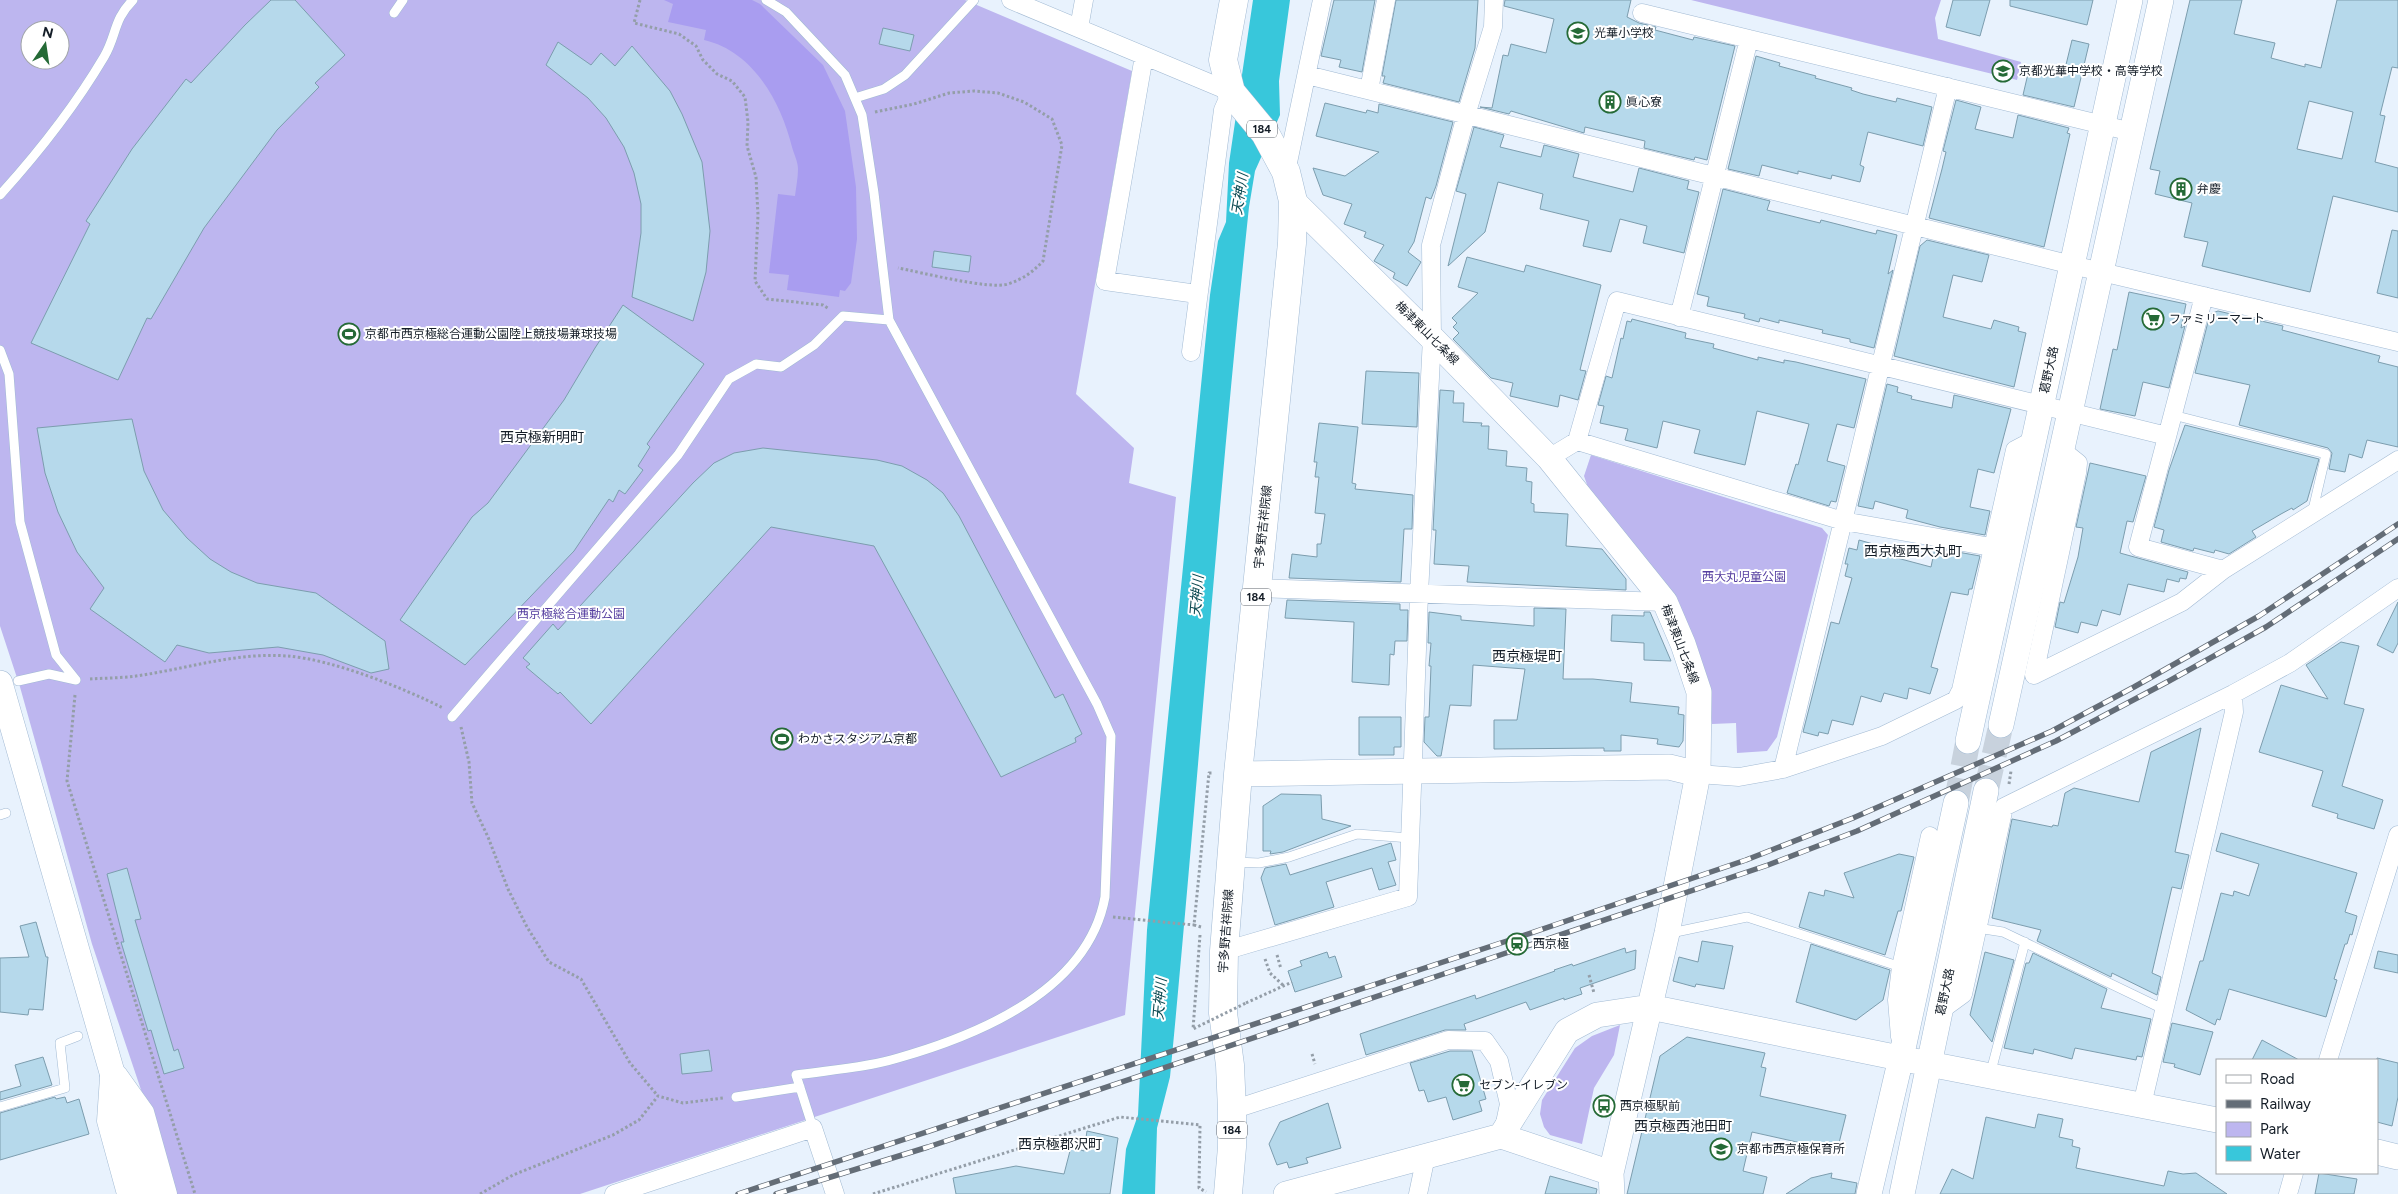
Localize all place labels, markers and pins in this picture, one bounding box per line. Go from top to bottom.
school or university icon: 光華小学校 [1566,21,1590,45]
place label: 光華小学校 [1594,26,1654,40]
school or university icon: 京都光華中学校・高等学校 [1991,59,2015,83]
place label: 京都光華中学校・高等学校 [2019,64,2163,78]
building icon: 眞心寮 [1598,90,1622,114]
place label: 眞心寮 [1626,95,1662,109]
building icon: 弁慶 [2169,177,2193,201]
place label: 弁慶 [2197,182,2221,196]
supermarket icon: ファミリーマート [2141,307,2165,331]
place label: ファミリーマート [2169,312,2265,326]
sports icon: 京都市西京極総合運動公園陸上競技場兼球技場 [337,322,361,346]
place label: 京都市西京極総合運動公園陸上競技場兼球技場 [365,327,617,341]
sports icon: わかさスタジアム京都 [770,727,794,751]
place label: わかさスタジアム京都 [798,732,917,746]
station icon: 西京極 [1505,932,1529,956]
place label: 西京極 [1533,937,1569,951]
supermarket icon: セブン-イレブン [1451,1073,1475,1097]
place label: セブン-イレブン [1479,1078,1568,1092]
bus stop icon: 西京極駅前 [1592,1094,1616,1118]
place label: 西京極駅前 [1620,1099,1680,1113]
school or university icon: 京都市西京極保育所 [1709,1137,1733,1161]
place label: 京都市西京極保育所 [1737,1142,1845,1156]

